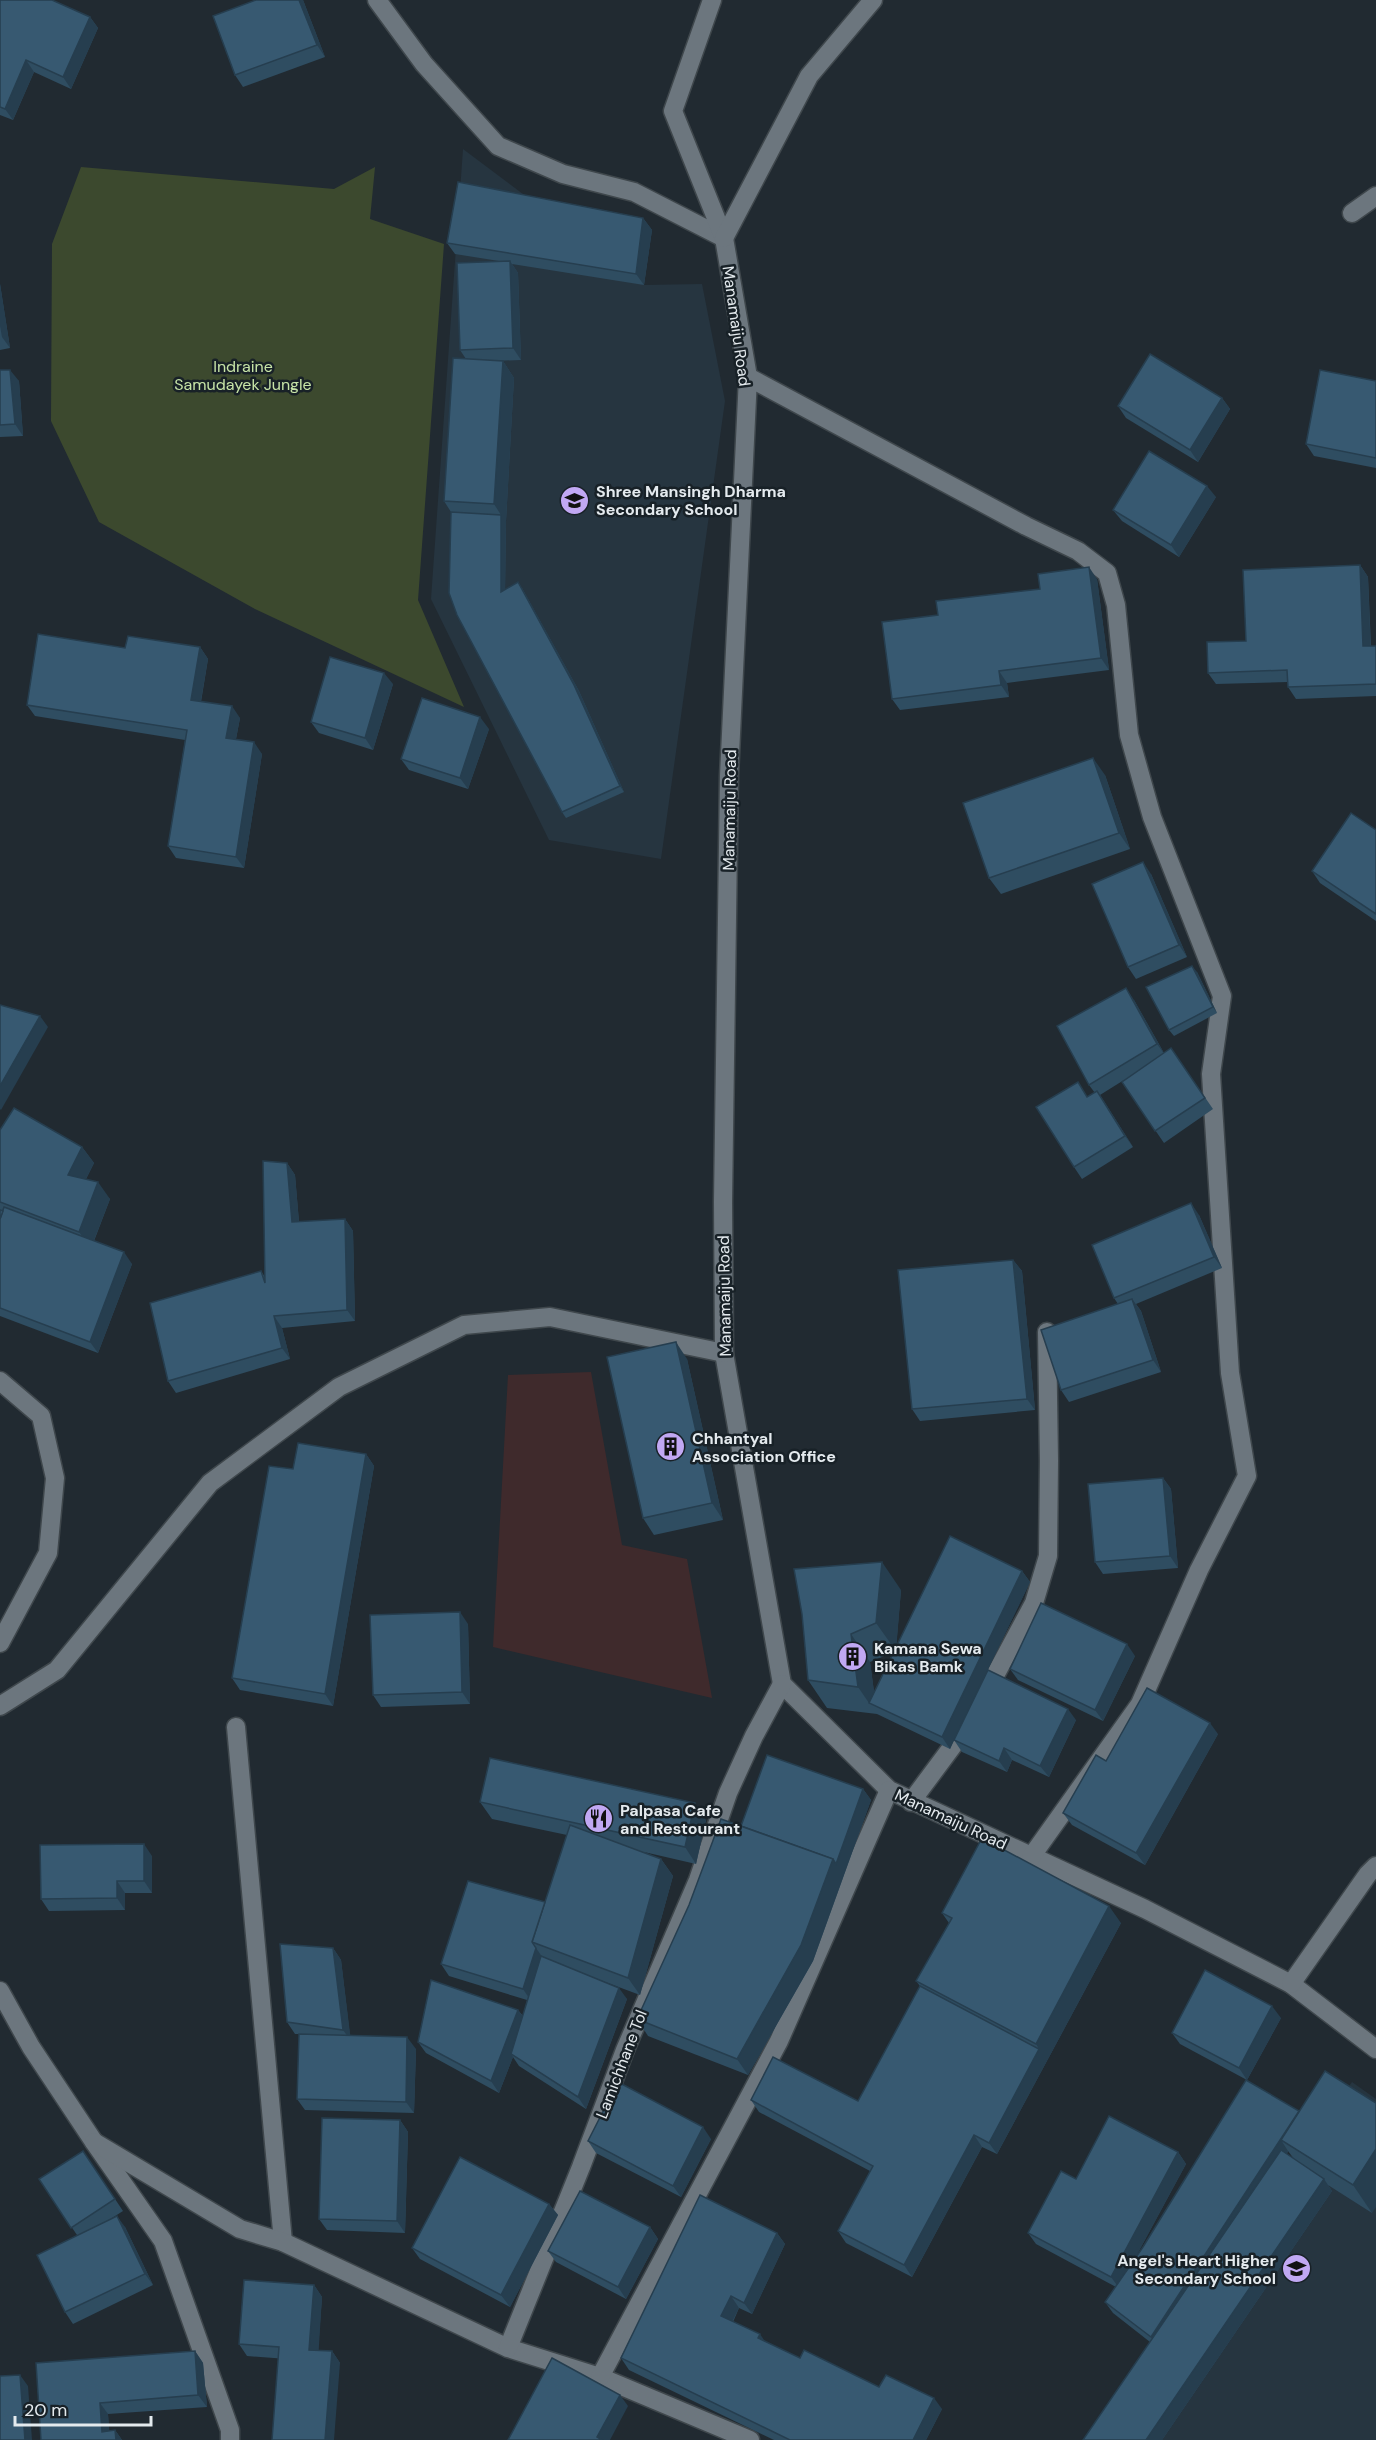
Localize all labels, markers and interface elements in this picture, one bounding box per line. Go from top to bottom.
street label: Manamaiju Road [718,264,755,388]
park label: Indraine Samudayek Jungle [174,356,312,395]
place label: Shree Mansingh Dharma Secondary School [596,481,786,520]
school or university icon: Shree Mansingh Dharma Secondary School [559,484,591,516]
street label: Manamaiju Road [718,749,741,871]
street label: Manamaiju Road [713,1235,736,1357]
place label: Chhantyal Association Office [692,1428,836,1467]
building icon: Chhantyal Association Office [655,1431,687,1463]
place label: Kamana Sewa Bikas Bamk [874,1638,982,1677]
building icon: Kamana Sewa Bikas Bamk [837,1641,869,1673]
street label: Manamaiju Road [891,1784,1010,1855]
place label: Palpasa Cafe and Restourant [620,1800,740,1839]
restaurant icon: Palpasa Cafe and Restourant [583,1803,615,1835]
street label: Lamichhane Tol [591,2007,652,2121]
place label: Angel's Heart Higher Secondary School [1117,2250,1276,2289]
school or university icon: Angel's Heart Higher Secondary School [1281,2253,1313,2285]
scale bar [15,2389,152,2427]
text: 20 m [24,2398,67,2422]

